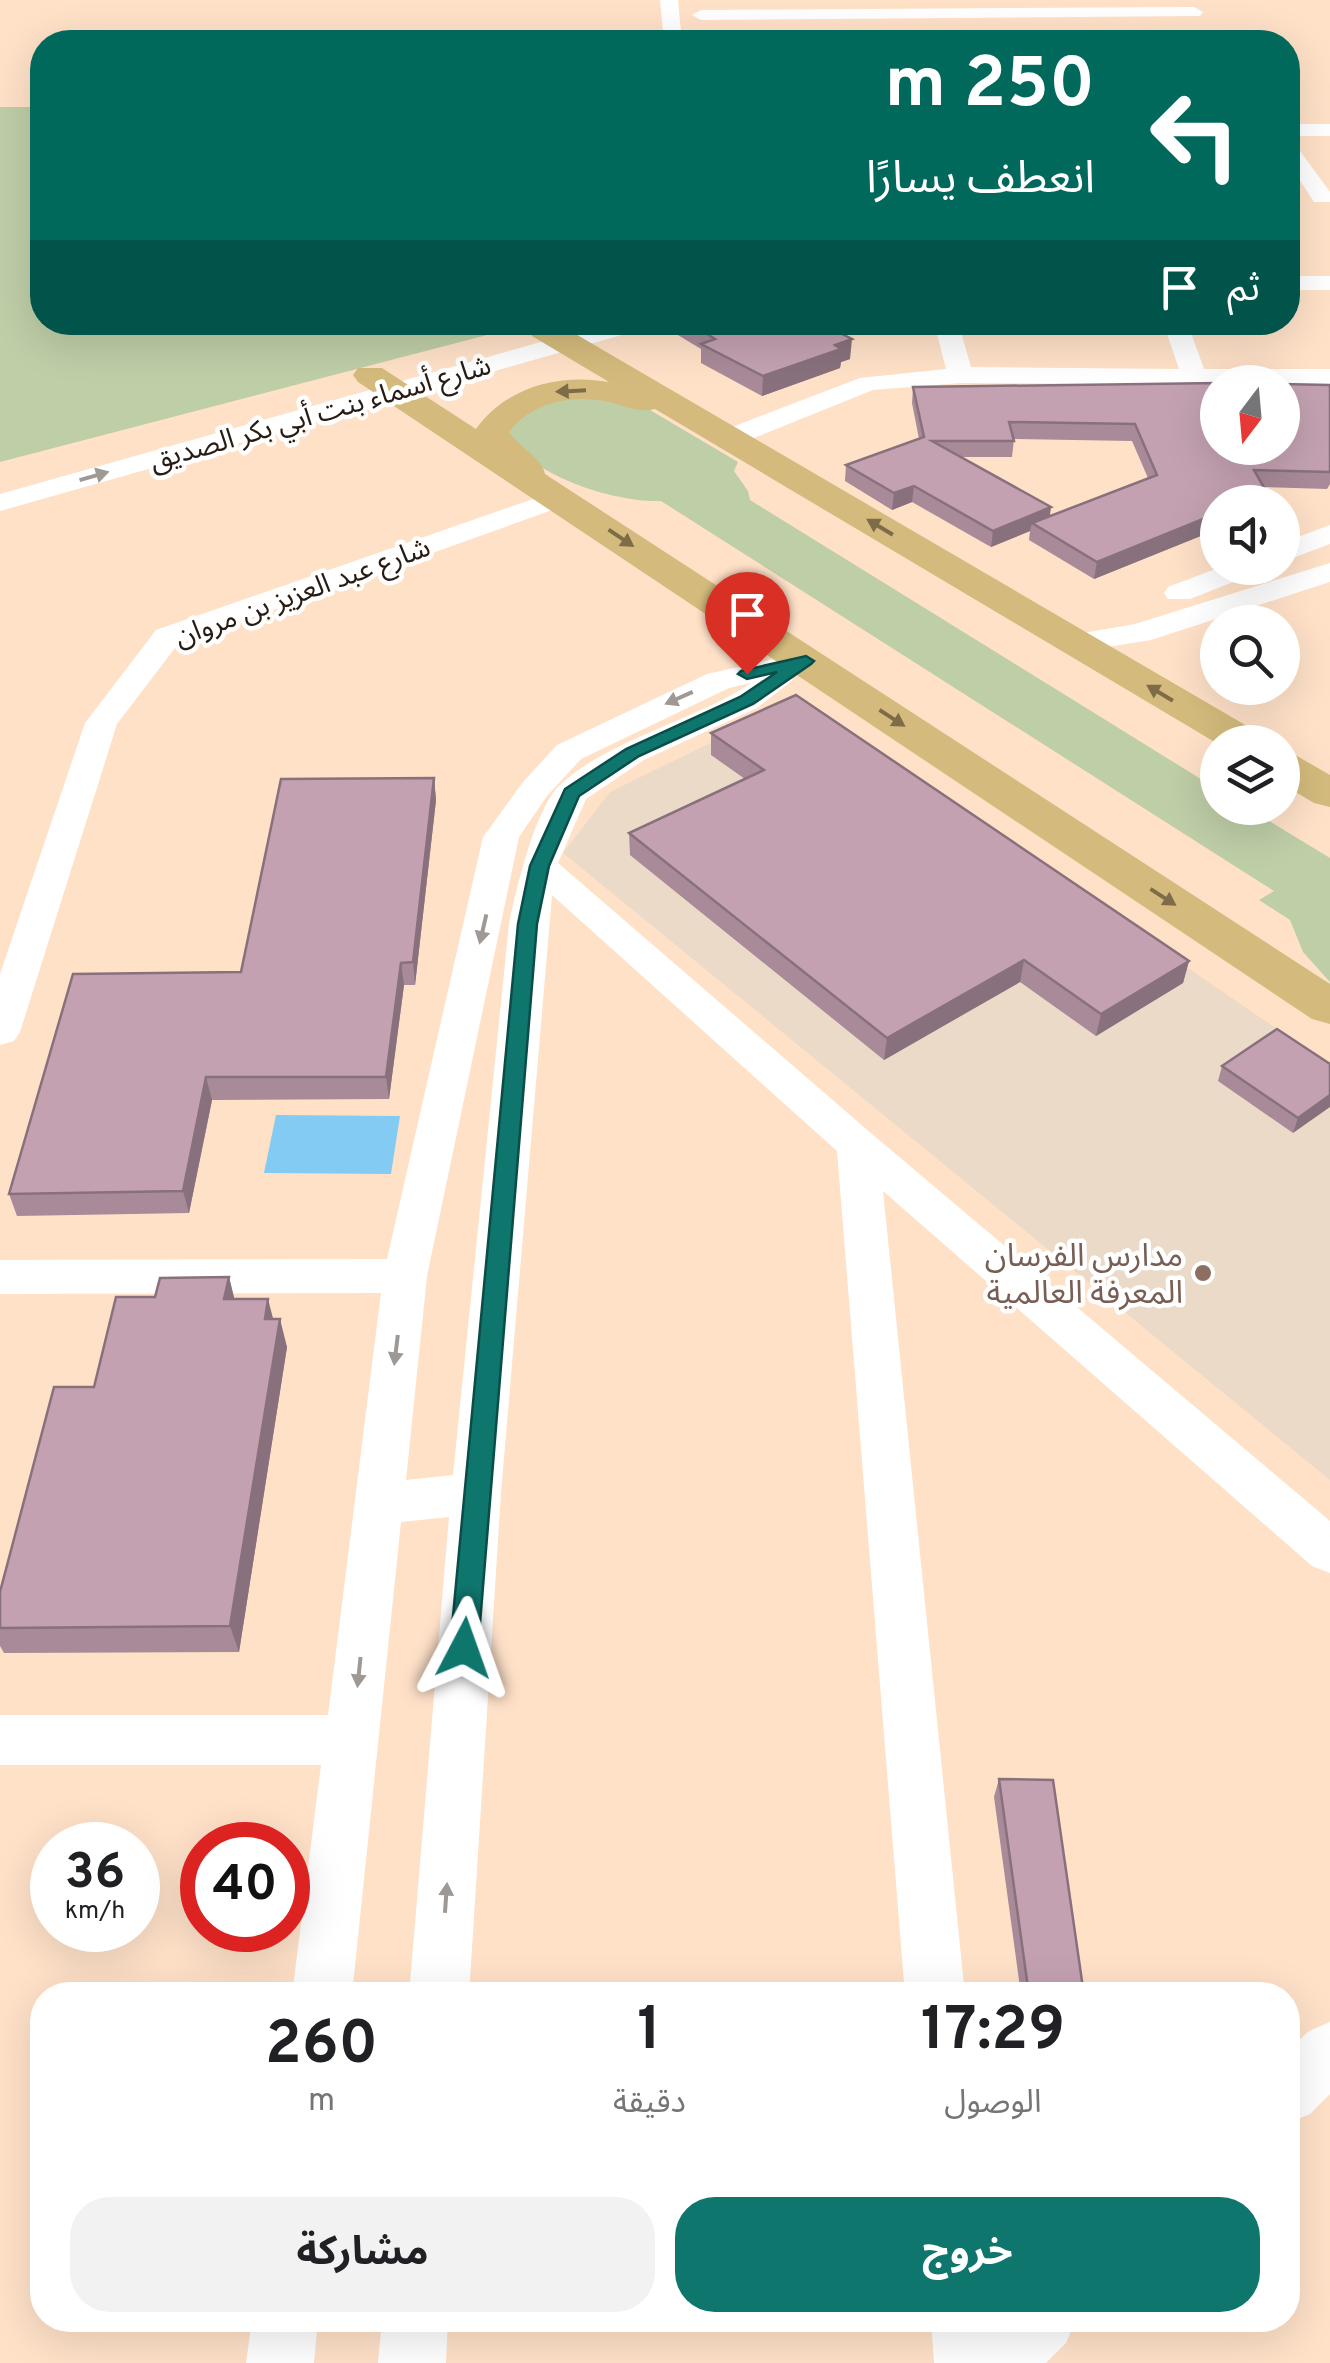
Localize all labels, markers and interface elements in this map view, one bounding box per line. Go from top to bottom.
text: 250 m [885,43,1095,132]
icon: left [1130,70,1260,200]
text: انعطف يسارًا [866,152,1095,209]
icon: arrive [1152,260,1207,315]
text: ثم [1227,266,1260,315]
street label: شارع أسماء بنت أبي بكر الصديق [145,346,496,481]
north arrow [1200,365,1300,465]
map controls [1200,365,1300,825]
one-way arrow [554,383,586,399]
one-way arrow [79,468,110,483]
button: sound [1200,485,1300,585]
one-way arrow [866,519,894,536]
one-way arrow [607,529,634,547]
street label: شارع عبد العزيز بن مروان [170,531,436,657]
pin [705,572,790,675]
icon: arrive [720,587,775,642]
button: search [1200,605,1300,705]
one-way arrow [1146,685,1174,702]
one-way arrow [664,690,694,706]
one-way arrow [878,708,905,726]
button: layers [1200,725,1300,825]
one-way arrow [1149,887,1176,906]
one-way arrow [475,914,490,945]
place label: مدارس الفرسان المعرفة العالمية [985,1238,1183,1315]
marker: مدارس الفرسان المعرفة العالمية [1192,1262,1214,1284]
one-way arrow [388,1334,404,1366]
position arrow [412,1596,516,1700]
one-way arrow [351,1657,367,1689]
speed limit sign: 40 [180,1822,310,1952]
text: 36 [65,1843,125,1906]
one-way arrow [438,1881,454,1913]
text: km/h [65,1896,125,1928]
text: 1 [637,1995,661,2071]
text: 17:29 [921,1995,1065,2071]
text: 260 [265,2009,378,2085]
text: m [308,2082,335,2122]
text: دقيقة [613,2084,686,2124]
text: الوصول [944,2084,1042,2124]
button: مشاركة [70,2197,655,2312]
button: خروج [675,2197,1260,2312]

